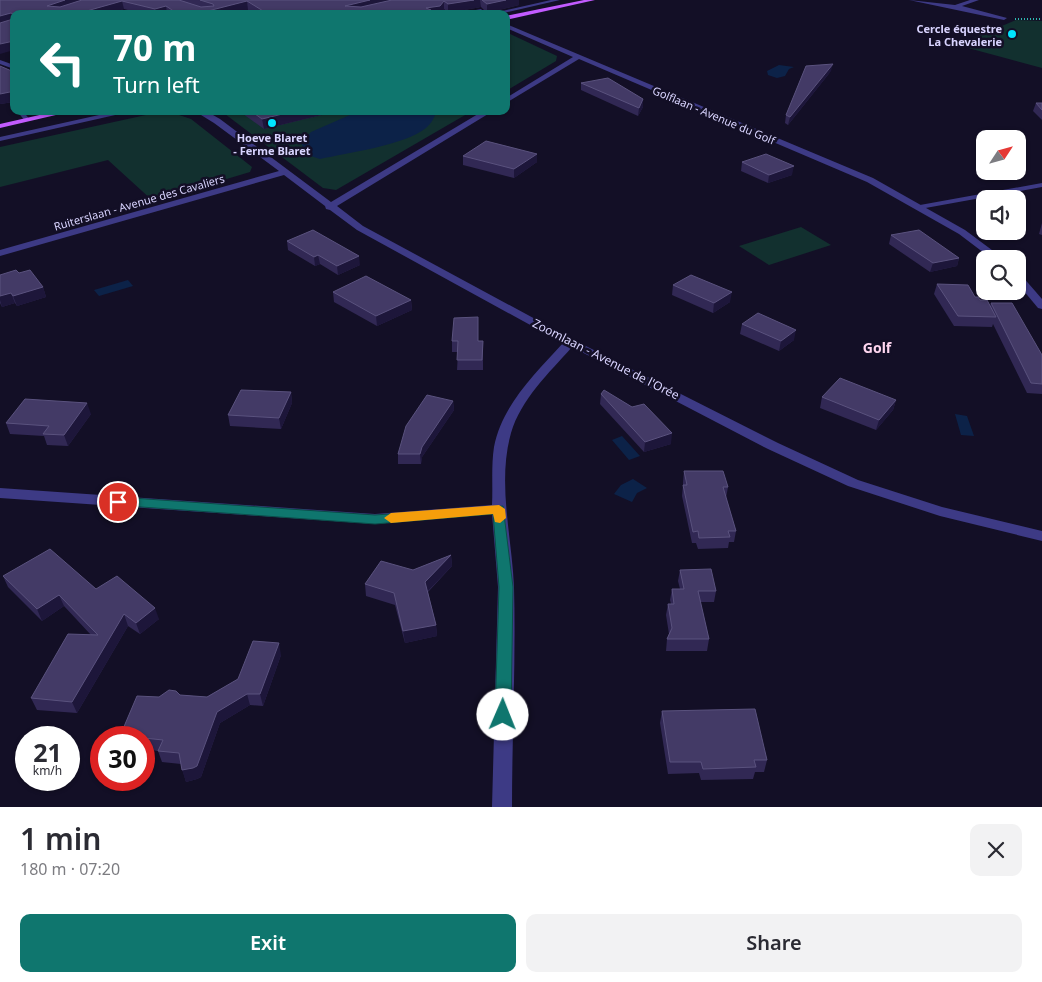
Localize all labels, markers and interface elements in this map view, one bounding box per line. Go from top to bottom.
place label: Cercle équestre La Chevalerie [916,21,1002,49]
text: 70 m [113,24,196,71]
marker: Cercle équestre La Chevalerie [1006,28,1018,40]
icon: left [30,30,95,95]
text: Turn left [113,69,200,99]
street label: Golflaan - Avenue du Golf [650,82,779,148]
marker: Hoeve Blaret - Ferme Blaret [266,117,278,129]
place label: Hoeve Blaret - Ferme Blaret [233,130,311,158]
north arrow [976,130,1026,180]
map controls [976,130,1026,300]
street label: Ruiterslaan - Avenue des Cavaliers [52,170,226,234]
button: sound [976,190,1026,240]
button: search [976,250,1026,300]
street label: Zoomlaan - Avenue de l'Orée [530,315,683,404]
district label: Golf [863,338,893,357]
pin [97,481,139,523]
icon: arrive [104,488,132,516]
position arrow [476,688,528,740]
speed limit sign: 30 [90,726,155,791]
text: 21 [33,735,62,769]
text: km/h [33,762,62,779]
text: 1 min [20,818,101,859]
button: close [970,824,1022,876]
text: 180 m · 07:20 [20,858,120,880]
button: Exit [20,914,516,972]
button: Share [526,914,1022,972]

